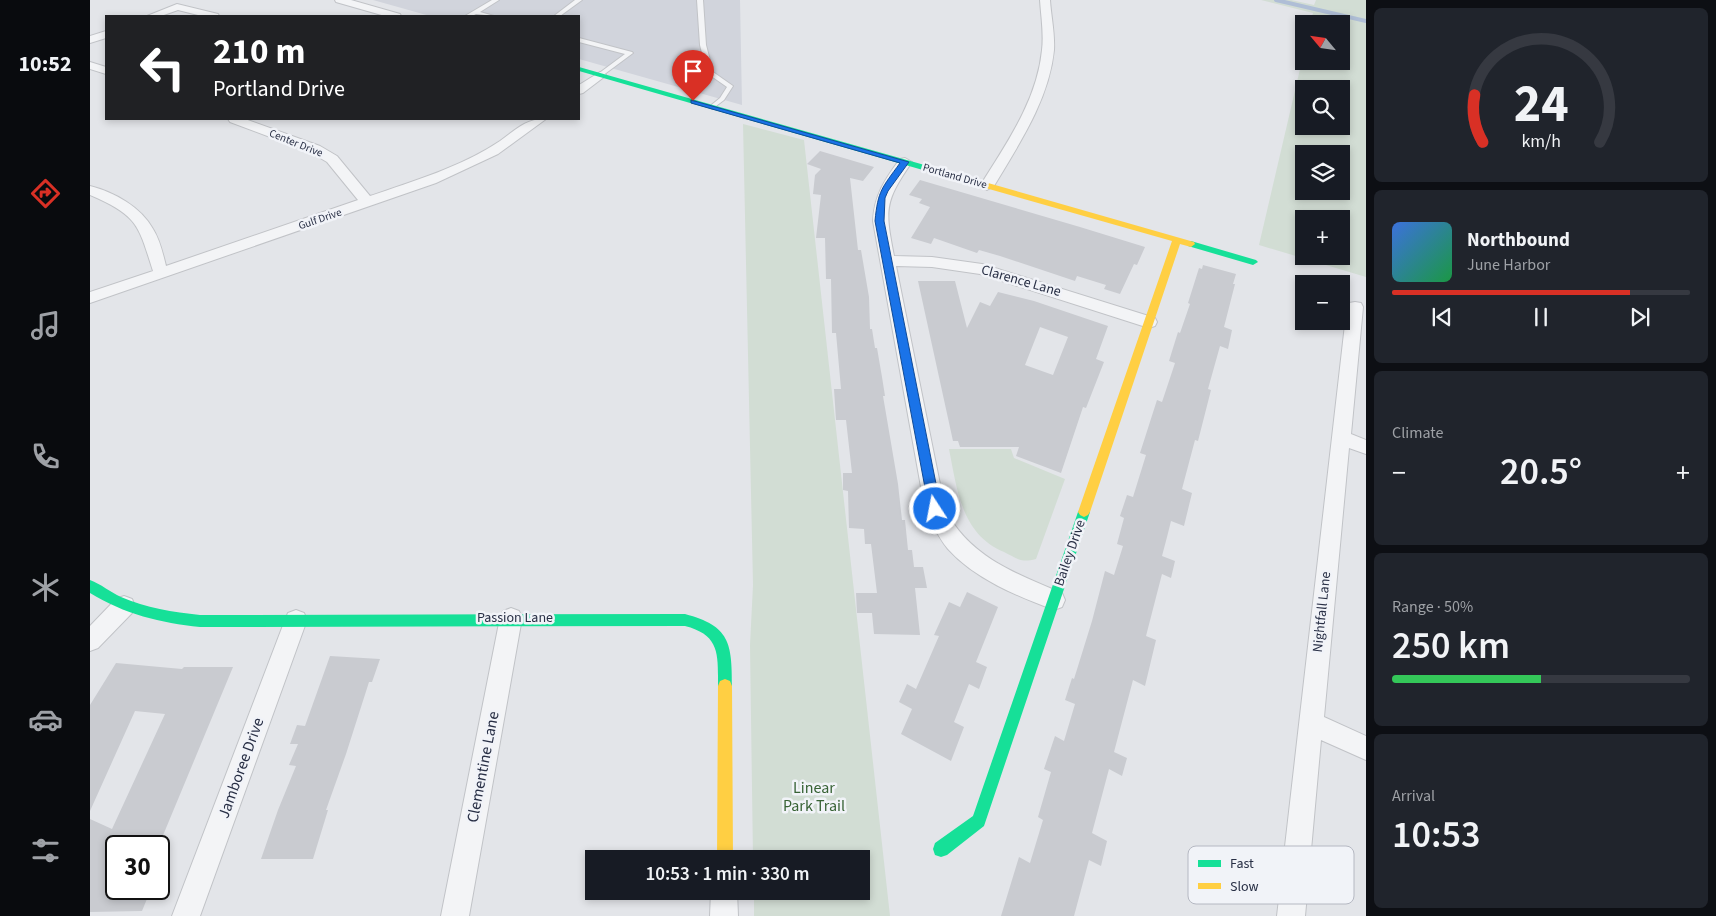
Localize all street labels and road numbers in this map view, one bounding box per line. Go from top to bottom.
street label: Center Drive [267,125,326,161]
street label: Portland Drive [921,160,989,192]
street label: Gulf Drive [296,204,344,233]
street label: Clarence Lane [979,260,1063,302]
street label: Bailey Drive [1049,517,1091,589]
street label: Nightfall Lane [1308,571,1336,653]
street label: Passion Lane [477,608,553,628]
street label: Clementine Lane [461,709,505,824]
street label: Jamboree Drive [213,715,269,821]

